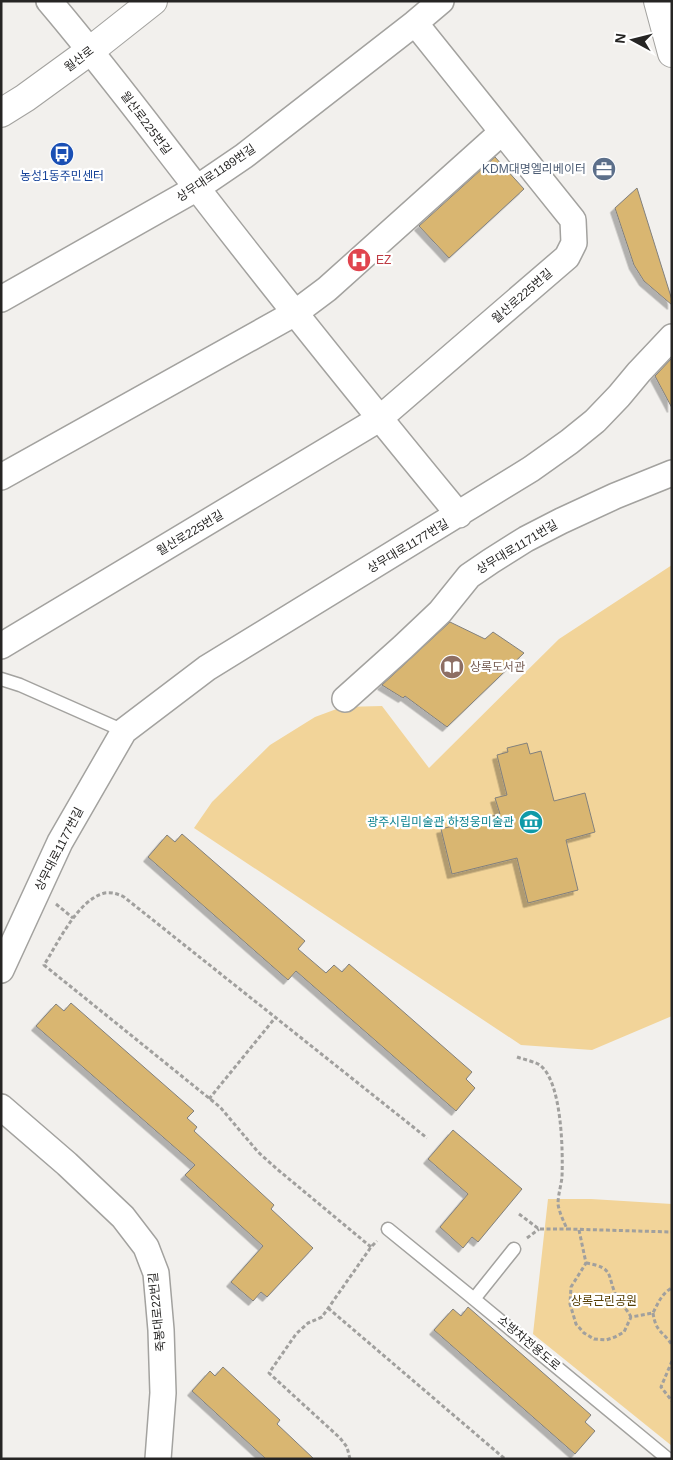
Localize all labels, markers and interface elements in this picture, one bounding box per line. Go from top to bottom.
north arrow [608,15,658,65]
text: N [612,32,629,44]
street label: 월산로 [62,43,96,75]
street label: 월산로225번길 [118,89,174,157]
bus stop icon: 농성1동주민센터 [49,141,75,167]
street label: 상무대로1189번길 [174,141,258,205]
office icon: KDM대명엘리베이터 [591,156,617,182]
place label: KDM대명엘리베이터 [482,162,586,176]
place label: 농성1동주민센터 [20,169,104,183]
hospital icon: EZ [346,247,372,273]
place label: EZ [376,253,391,267]
street label: 월산로225번길 [489,266,555,326]
street label: 월산로225번길 [154,508,226,558]
street label: 상무대로1177번길 [365,516,451,576]
street label: 상무대로1171번길 [474,517,560,577]
library icon: 상록도서관 [439,654,465,680]
place label: 상록도서관 [470,660,525,674]
street label: 상무대로1177번길 [32,805,86,893]
museum icon: 광주시립미술관 하정웅미술관 [518,809,544,835]
place label: 광주시립미술관 하정웅미술관 [367,815,514,829]
street label: 죽봉대로22번길 [146,1272,168,1352]
park label: 상록근린공원 [571,1294,637,1308]
street label: 소방차전용도로 [495,1313,563,1373]

